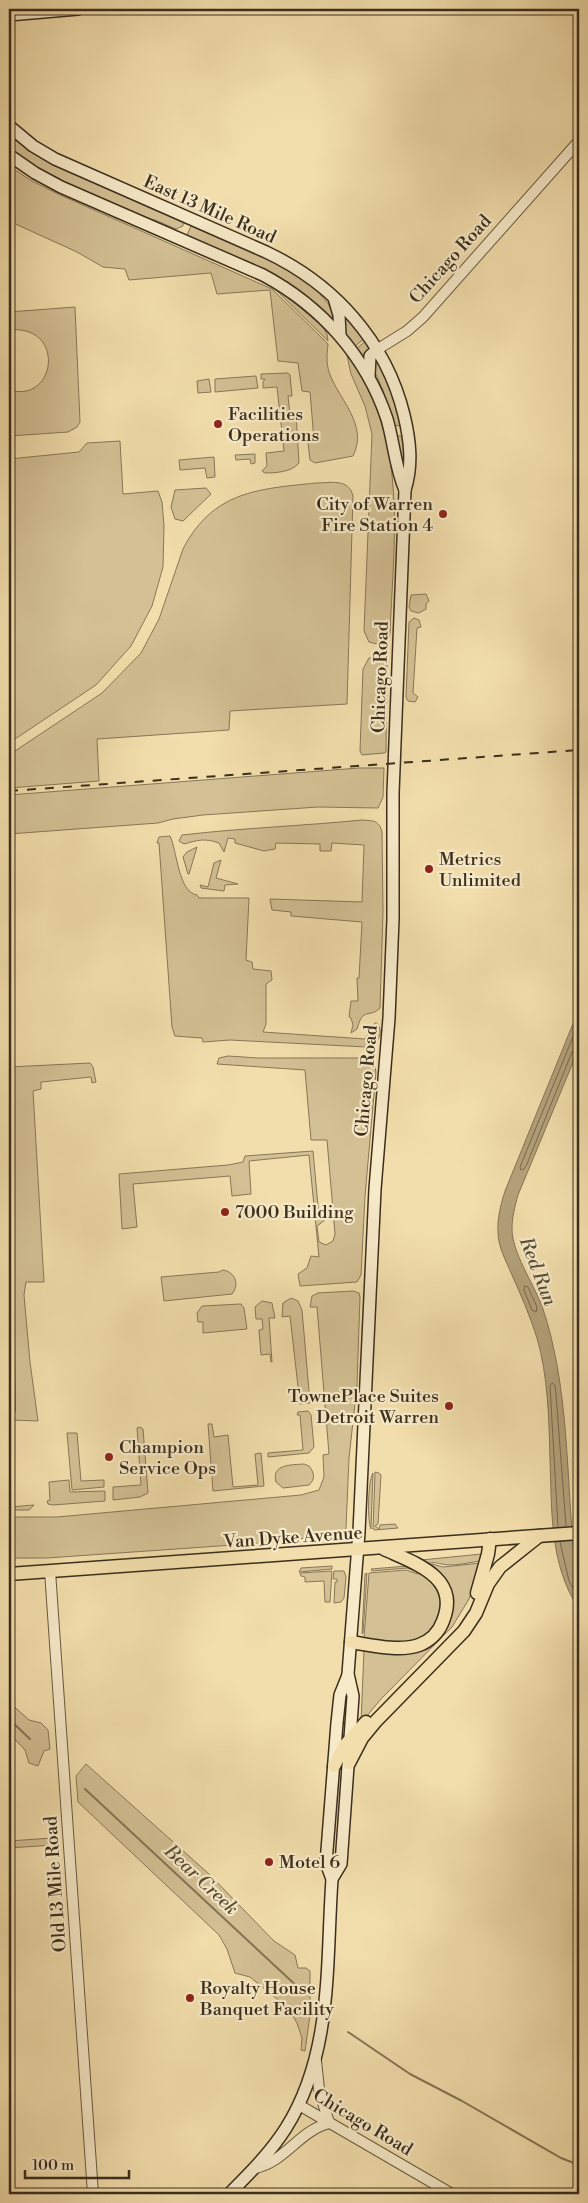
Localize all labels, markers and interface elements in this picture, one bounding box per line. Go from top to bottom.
street label: East 13 Mile Road [140,170,280,249]
street label: Chicago Road [404,209,497,309]
place label: Facilities Operations [228,403,320,447]
marker: Facilities Operations [212,418,224,430]
place label: City of Warren Fire Station 4 [316,493,433,537]
marker: City of Warren Fire Station 4 [437,508,449,520]
street label: Chicago Road [367,620,394,733]
place label: Metrics Unlimited [439,848,522,892]
marker: Metrics Unlimited [423,863,435,875]
street label: Chicago Road [350,1023,383,1138]
place label: 7000 Building [235,1201,354,1224]
marker: 7000 Building [219,1206,231,1218]
water label: Red Run [514,1233,562,1309]
place label: TownePlace Suites Detroit Warren [288,1385,439,1429]
marker: TownePlace Suites Detroit Warren [443,1400,455,1412]
place label: Champion Service Ops [119,1436,216,1480]
marker: Champion Service Ops [103,1451,115,1463]
street label: Van Dyke Avenue [222,1521,363,1554]
street label: Old 13 Mile Road [39,1814,72,1953]
water label: Bear Creek [159,1839,243,1920]
place label: Motel 6 [279,1851,340,1874]
marker: Motel 6 [263,1856,275,1868]
place label: Royalty House Banquet Facility [199,1977,334,2021]
marker: Royalty House Banquet Facility [184,1992,196,2004]
street label: Chicago Road [309,2084,417,2162]
scale bar [25,2148,129,2180]
text: 100 m [32,2156,74,2175]

